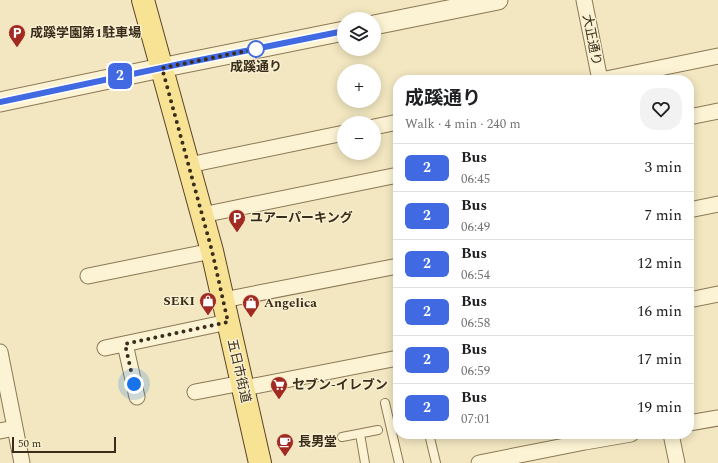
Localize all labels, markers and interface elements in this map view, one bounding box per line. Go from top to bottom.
map controls [337,12,381,160]
button: layers [337,12,381,56]
street label: 大正通り [577,13,607,67]
parking icon: 成蹊学園第1駐車場 [7,23,27,48]
place label: 成蹊学園第1駐車場 [30,23,141,43]
marker: 成蹊通り [247,40,265,58]
place label: 成蹊通り [230,57,282,77]
line badge: 2 [107,63,133,89]
button: + [337,64,381,108]
text: 2 [116,65,124,86]
text: 成蹊通り [405,84,481,113]
button: heart [640,88,682,130]
text: Walk · 4 min · 240 m [405,114,521,134]
button: − [337,116,381,160]
text: Bus [461,146,487,169]
text: 3 min [644,156,682,179]
text: 2 [423,157,431,178]
text: 06:45 [461,169,490,189]
text: Bus [461,194,487,217]
text: 7 min [644,204,682,227]
text: 2 [423,205,431,226]
parking icon: ユアーパーキング [227,208,247,233]
place label: ユアーパーキング [250,208,353,228]
text: 06:49 [461,217,490,237]
text: Bus [461,242,487,265]
text: 12 min [637,252,682,275]
text: 2 [423,253,431,274]
text: 06:54 [461,265,490,285]
text: Bus [461,290,487,313]
place label: SEKI [163,291,195,311]
shop icon: SEKI [198,291,218,316]
shop icon: Angelica [241,293,261,318]
place label: Angelica [264,293,317,313]
text: 16 min [637,300,682,323]
text: 2 [423,301,431,322]
text: 06:58 [461,313,490,333]
street label: 五日市街道 [222,337,256,405]
text: Bus [461,338,487,361]
text: 17 min [637,348,682,371]
text: 2 [423,349,431,370]
text: 06:59 [461,361,490,381]
your location [124,374,144,394]
supermarket icon: セブン-イレブン [269,375,289,400]
place label: セブン-イレブン [292,375,388,395]
text: Bus [461,386,487,409]
text: 19 min [637,396,682,419]
text: 2 [423,397,431,418]
text: 07:01 [461,409,490,429]
cafe icon: 長男堂 [275,432,295,457]
place label: 長男堂 [298,432,337,452]
scale bar [12,435,116,454]
text: 50 m [18,435,41,452]

